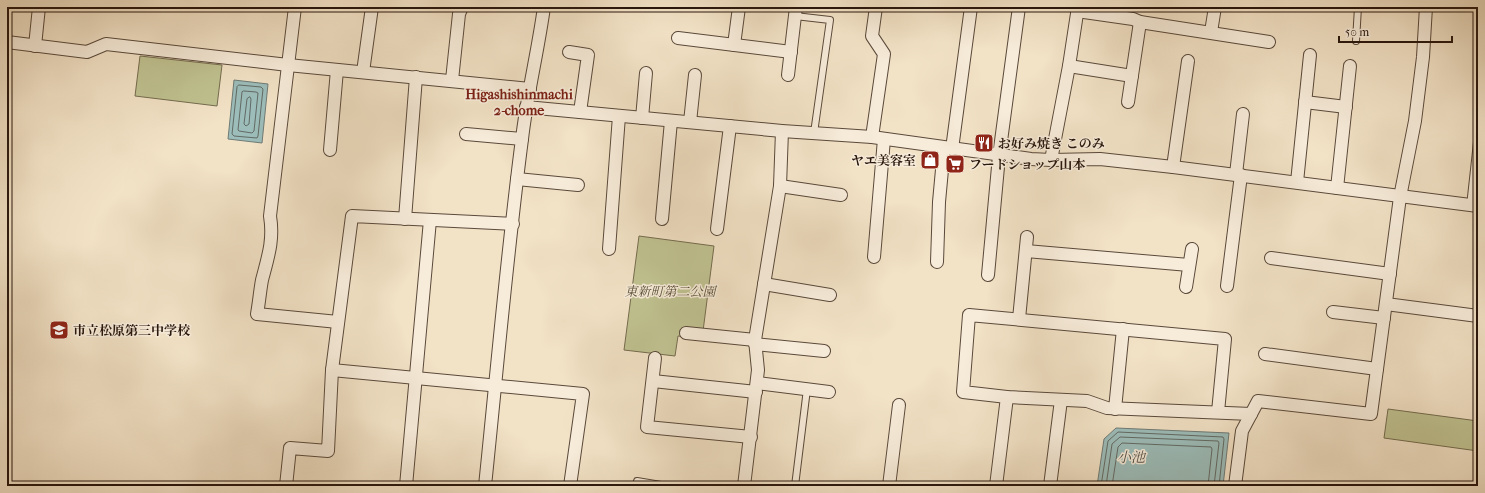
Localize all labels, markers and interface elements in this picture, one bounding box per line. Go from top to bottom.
scale bar [1339,18,1452,44]
text: 50 m [1345,25,1369,39]
district label: Higashishinmachi 2-chome [465,86,574,119]
restaurant icon: お好み焼き このみ [973,132,995,154]
place label: お好み焼き このみ [998,136,1105,151]
shop icon: ヤエ美容室 [919,149,941,171]
place label: ヤエ美容室 [851,153,916,168]
supermarket icon: フードショップ山本 [944,153,966,175]
place label: フードショップ山本 [969,157,1085,172]
park label: 東新町第二公園 [624,284,717,299]
school or university icon: 市立松原第三中学校 [48,319,70,341]
place label: 市立松原第三中学校 [73,323,191,338]
water label: 小池 [1117,449,1147,466]

